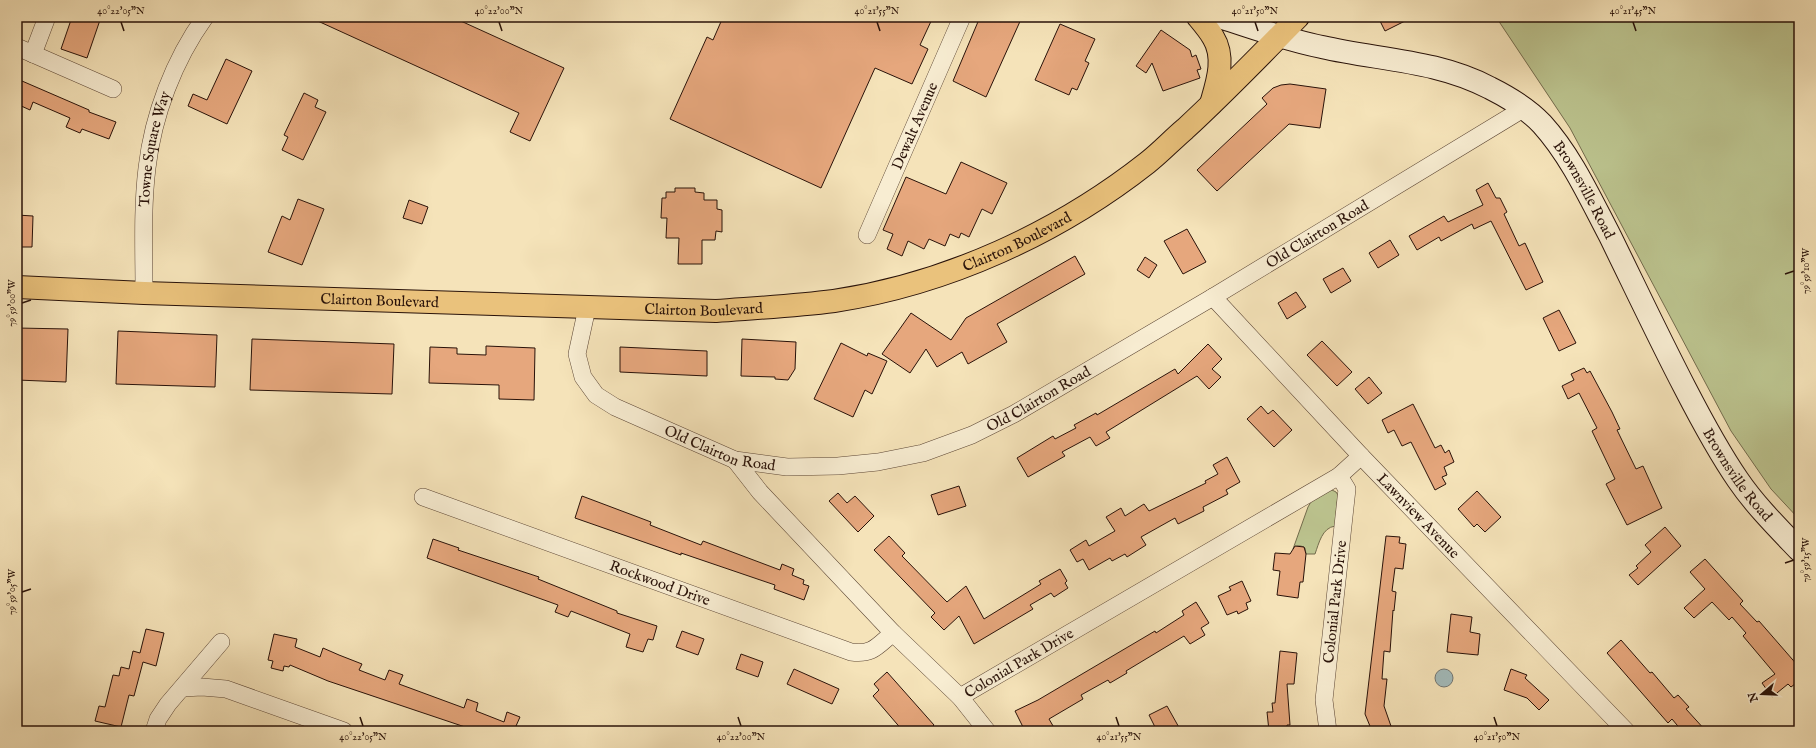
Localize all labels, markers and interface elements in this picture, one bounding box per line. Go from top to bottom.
text: 40°22'05"N [97,5,145,18]
text: 40°22'00"N [475,5,524,18]
text: 40°21'55"N [854,5,900,18]
text: 40°21'50"N [1232,5,1278,18]
text: 40°21'45"N [1610,5,1656,18]
street label: Dewalt Avenue [887,79,942,173]
street label: Towne Square Way [135,88,175,207]
street label: Brownsville Road [1549,137,1620,243]
street label: Old Clairton Road [1262,195,1373,272]
street label: Clairton Boulevard [960,207,1076,276]
text: 79°59'10"W [1800,248,1813,294]
text: 79°59'00"W [6,279,19,327]
street label: Clairton Boulevard [320,289,440,312]
street label: Clairton Boulevard [644,298,765,321]
street label: Old Clairton Road [983,361,1095,436]
street label: Old Clairton Road [661,421,778,475]
street label: Brownsville Road [1699,425,1777,526]
street label: Lawnview Avenue [1373,469,1464,562]
text: 79°59'15"W [1800,537,1813,582]
street label: Colonial Park Drive [1319,539,1351,664]
street label: Rockwood Drive [607,556,713,610]
text: 79°59'05"W [6,569,19,615]
street label: Colonial Park Drive [961,623,1077,702]
north arrow [1742,674,1782,714]
text: N [1745,690,1762,705]
text: 40°22'05"N [339,731,387,744]
text: 40°22'00"N [717,731,766,744]
text: 40°21'55"N [1096,731,1142,744]
text: 40°21'50"N [1474,731,1520,744]

